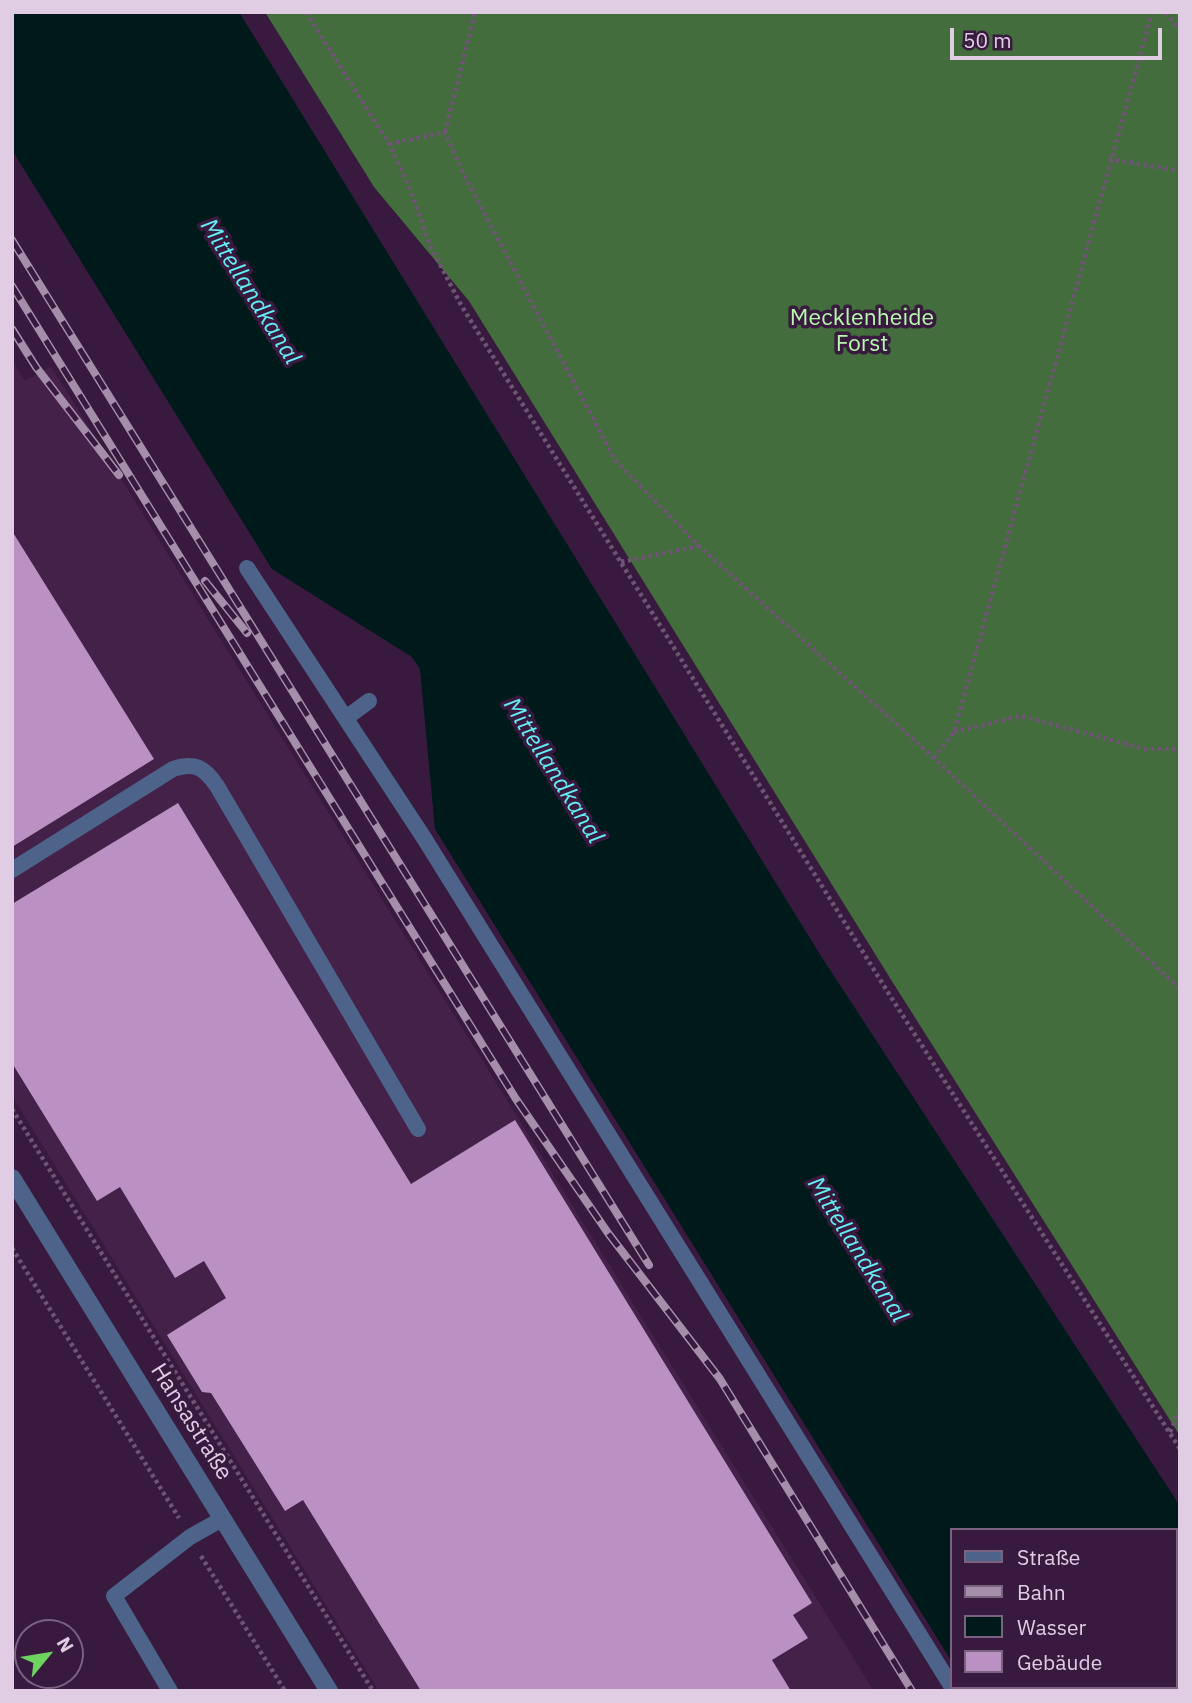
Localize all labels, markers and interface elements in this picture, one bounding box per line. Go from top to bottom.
scale bar [954,14,1166,58]
text: 50 m [963,26,1012,54]
water label: Mittellandkanal [194,214,306,370]
park label: Mecklenheide Forst [790,304,934,358]
water label: Mittellandkanal [497,693,609,849]
water label: Mittellandkanal [801,1172,913,1328]
street label: Hansastraße [144,1359,238,1485]
legend [950,1528,1178,1689]
text: Straße [1017,1543,1080,1571]
text: Bahn [1017,1578,1066,1606]
text: Wasser [1017,1613,1086,1641]
north arrow [14,1619,84,1689]
text: N [52,1633,79,1656]
text: Gebäude [1017,1648,1102,1676]

